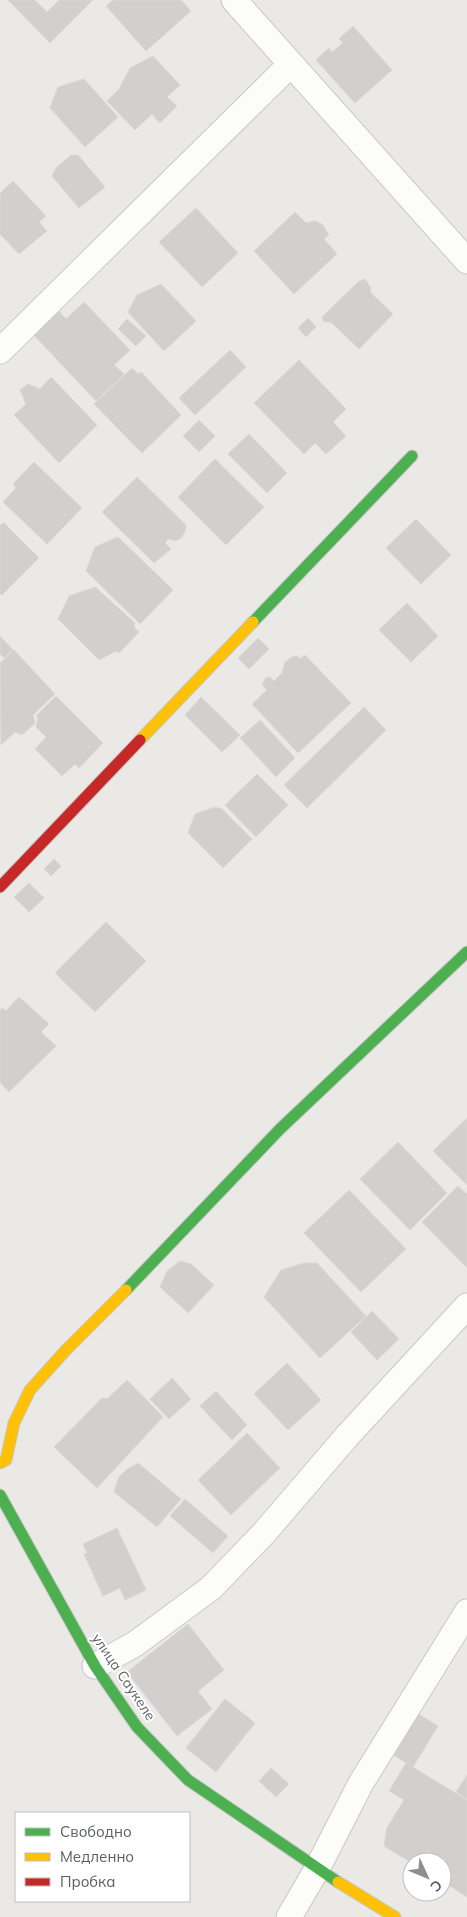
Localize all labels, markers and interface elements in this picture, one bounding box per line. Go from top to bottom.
street label: улица Саукеле [88,1630,160,1724]
legend [15,1812,190,1902]
text: Свободно [60,1822,132,1841]
text: Медленно [60,1847,134,1866]
north arrow [402,1852,452,1902]
text: Пробка [60,1872,115,1891]
text: С [427,1876,446,1896]

